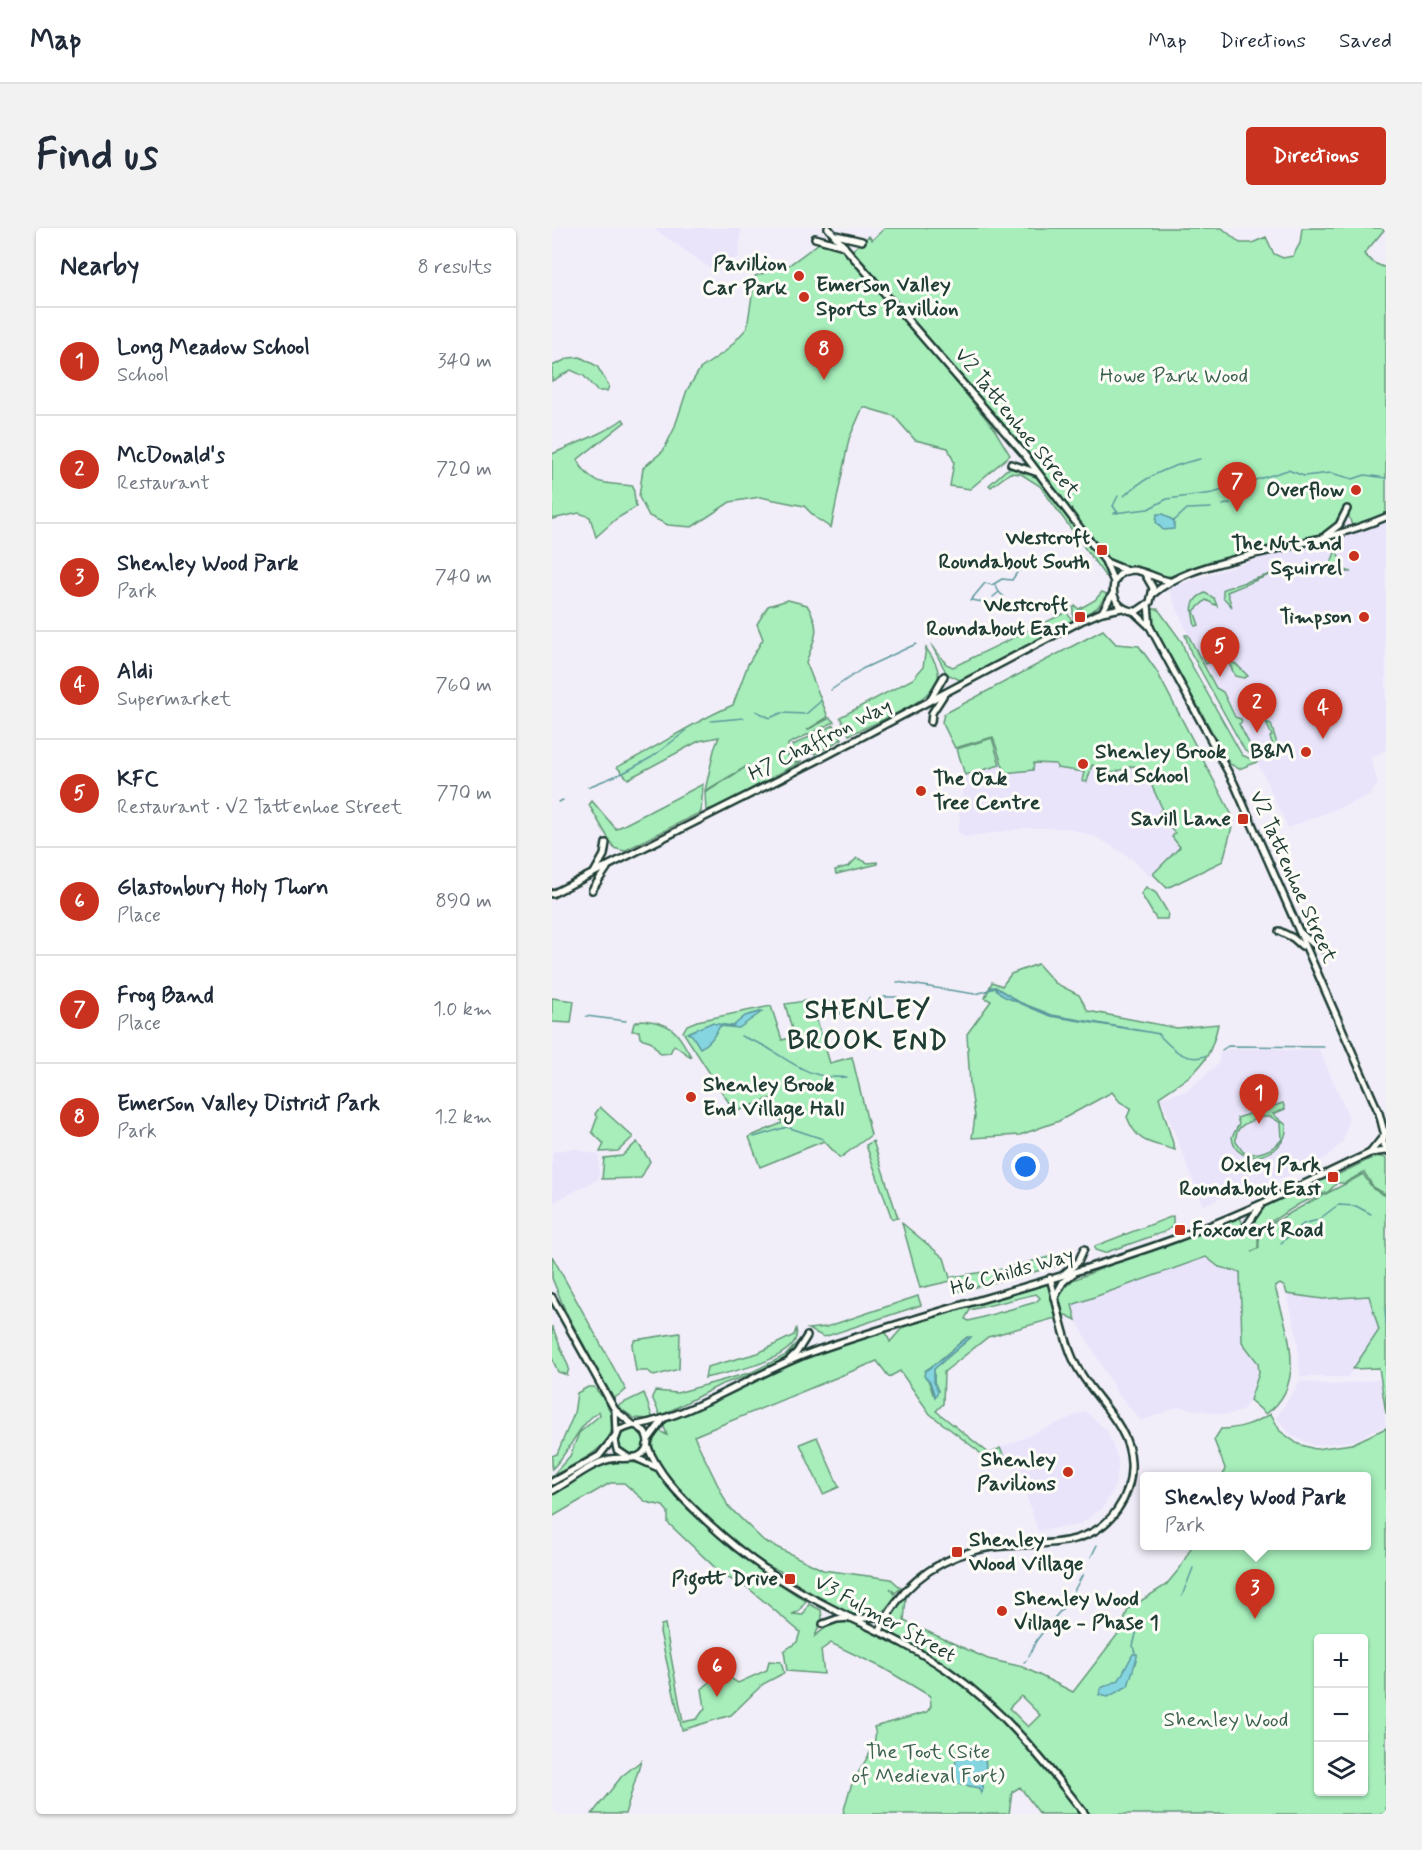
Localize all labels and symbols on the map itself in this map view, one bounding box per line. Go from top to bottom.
place label: Pavillion Car Park [702,250,787,302]
marker: Pavillion Car Park [792,269,806,283]
place label: Emerson Valley Sports Pavillion [816,271,959,323]
marker: Emerson Valley Sports Pavillion [797,290,811,304]
pin: 8 [804,330,844,380]
street label: V2 Tattenhoe Street [948,342,1087,504]
park label: Howe Park Wood [1100,362,1248,390]
pin: 7 [1218,462,1256,512]
place label: Overflow [1266,476,1344,504]
marker: Overflow [1349,483,1363,497]
place label: Westcroft Roundabout South [939,524,1090,576]
place label: The Nut and Squirrel [1231,530,1342,582]
marker: Westcroft Roundabout South [1095,543,1109,557]
marker: The Nut and Squirrel [1347,549,1361,563]
place label: Westcroft Roundabout East [926,591,1068,643]
place label: Timpson [1280,603,1352,631]
marker: Westcroft Roundabout East [1073,610,1087,624]
marker: Timpson [1357,610,1371,624]
pin: 5 [1200,628,1240,677]
pin: 2 [1238,684,1276,733]
pin: 4 [1304,690,1342,739]
street label: H7 Chaffron Way [744,692,896,788]
place label: Shenley Brook End School [1095,738,1227,790]
place label: B&M [1250,738,1294,766]
marker: B&M [1299,745,1313,759]
marker: Shenley Brook End School [1076,757,1090,771]
place label: The Oak Tree Centre [933,765,1041,817]
marker: The Oak Tree Centre [914,784,928,798]
street label: V2 Tattenhoe Street [1242,786,1344,968]
place label: Savill Lane [1131,805,1231,833]
marker: Savill Lane [1236,812,1250,826]
district label: SHENLEY BROOK END [787,993,949,1059]
place label: Shenley Brook End Village Hall [703,1071,844,1125]
pin: 1 [1240,1074,1278,1124]
marker: Shenley Brook End Village Hall [684,1090,698,1104]
place label: Oxley Park Roundabout East [1179,1151,1322,1203]
your location [1011,1152,1040,1181]
marker: Oxley Park Roundabout East [1326,1170,1340,1184]
place label: Foxcovert Road [1192,1216,1323,1244]
marker: Foxcovert Road [1173,1223,1187,1237]
street label: H6 Childs Way [947,1241,1077,1303]
place label: Shenley Pavilions [977,1446,1057,1498]
marker: Shenley Pavilions [1061,1465,1075,1479]
place label: Shenley Wood Village [968,1526,1083,1580]
marker: Shenley Wood Village [950,1545,964,1559]
place label: Pigott Drive [671,1565,778,1595]
street label: V3 Fulmer Street [809,1569,961,1670]
pin: 3 [1236,1570,1274,1619]
marker: Pigott Drive [783,1572,797,1586]
place label: Shenley Wood Village - Phase 1 [1014,1585,1159,1637]
marker: Shenley Wood Village - Phase 1 [995,1604,1009,1618]
pin: 6 [698,1648,736,1697]
park label: Shenley Wood [1164,1706,1288,1734]
park label: The Toot (Site of Medieval Fort) [851,1738,1005,1790]

